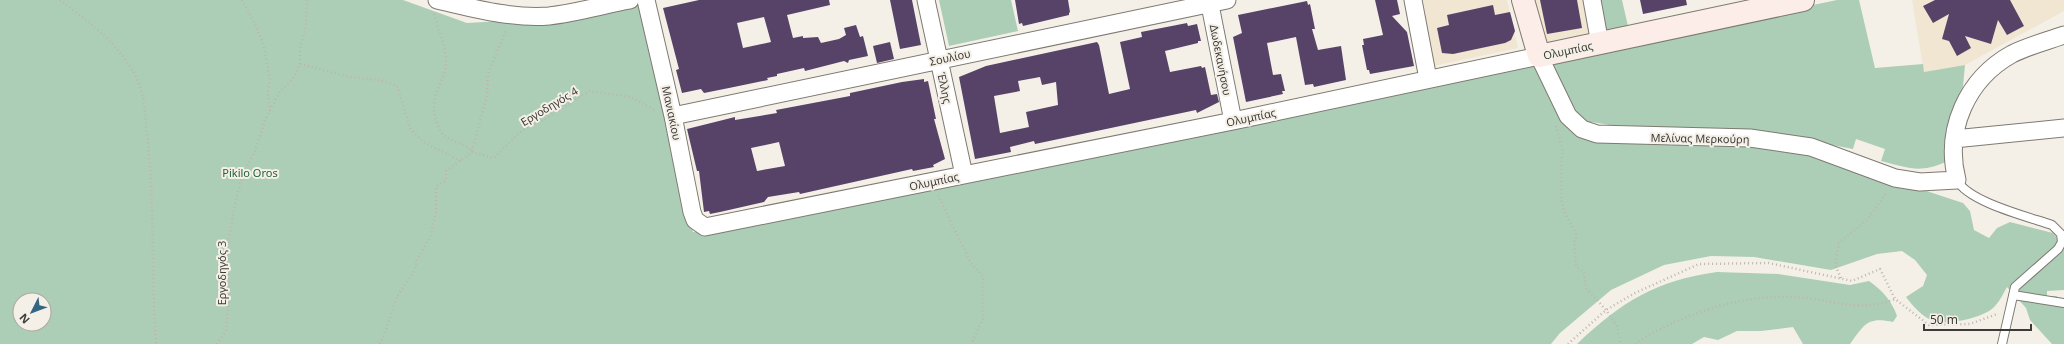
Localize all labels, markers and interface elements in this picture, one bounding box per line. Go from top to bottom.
street label: Δωδεκανήσου [1207,23,1235,97]
street label: Ολυμπίας [1542,37,1594,63]
street label: Σουλίου [928,45,972,69]
street label: Έλλης [934,71,956,105]
street label: Εργοδηγός 4 [517,83,581,129]
street label: Μανιακίου [659,84,685,142]
street label: Ολυμπίας [1225,104,1277,130]
street label: Μελίνας Μερκούρη [1650,130,1750,146]
park label: Pikilo Oros [222,165,278,180]
street label: Ολυμπίας [908,168,960,194]
street label: Εργοδηγός 3 [214,241,229,305]
north arrow [12,292,52,332]
scale bar [1924,306,2031,332]
text: N [16,311,33,327]
text: 50 m [1930,311,1958,328]

